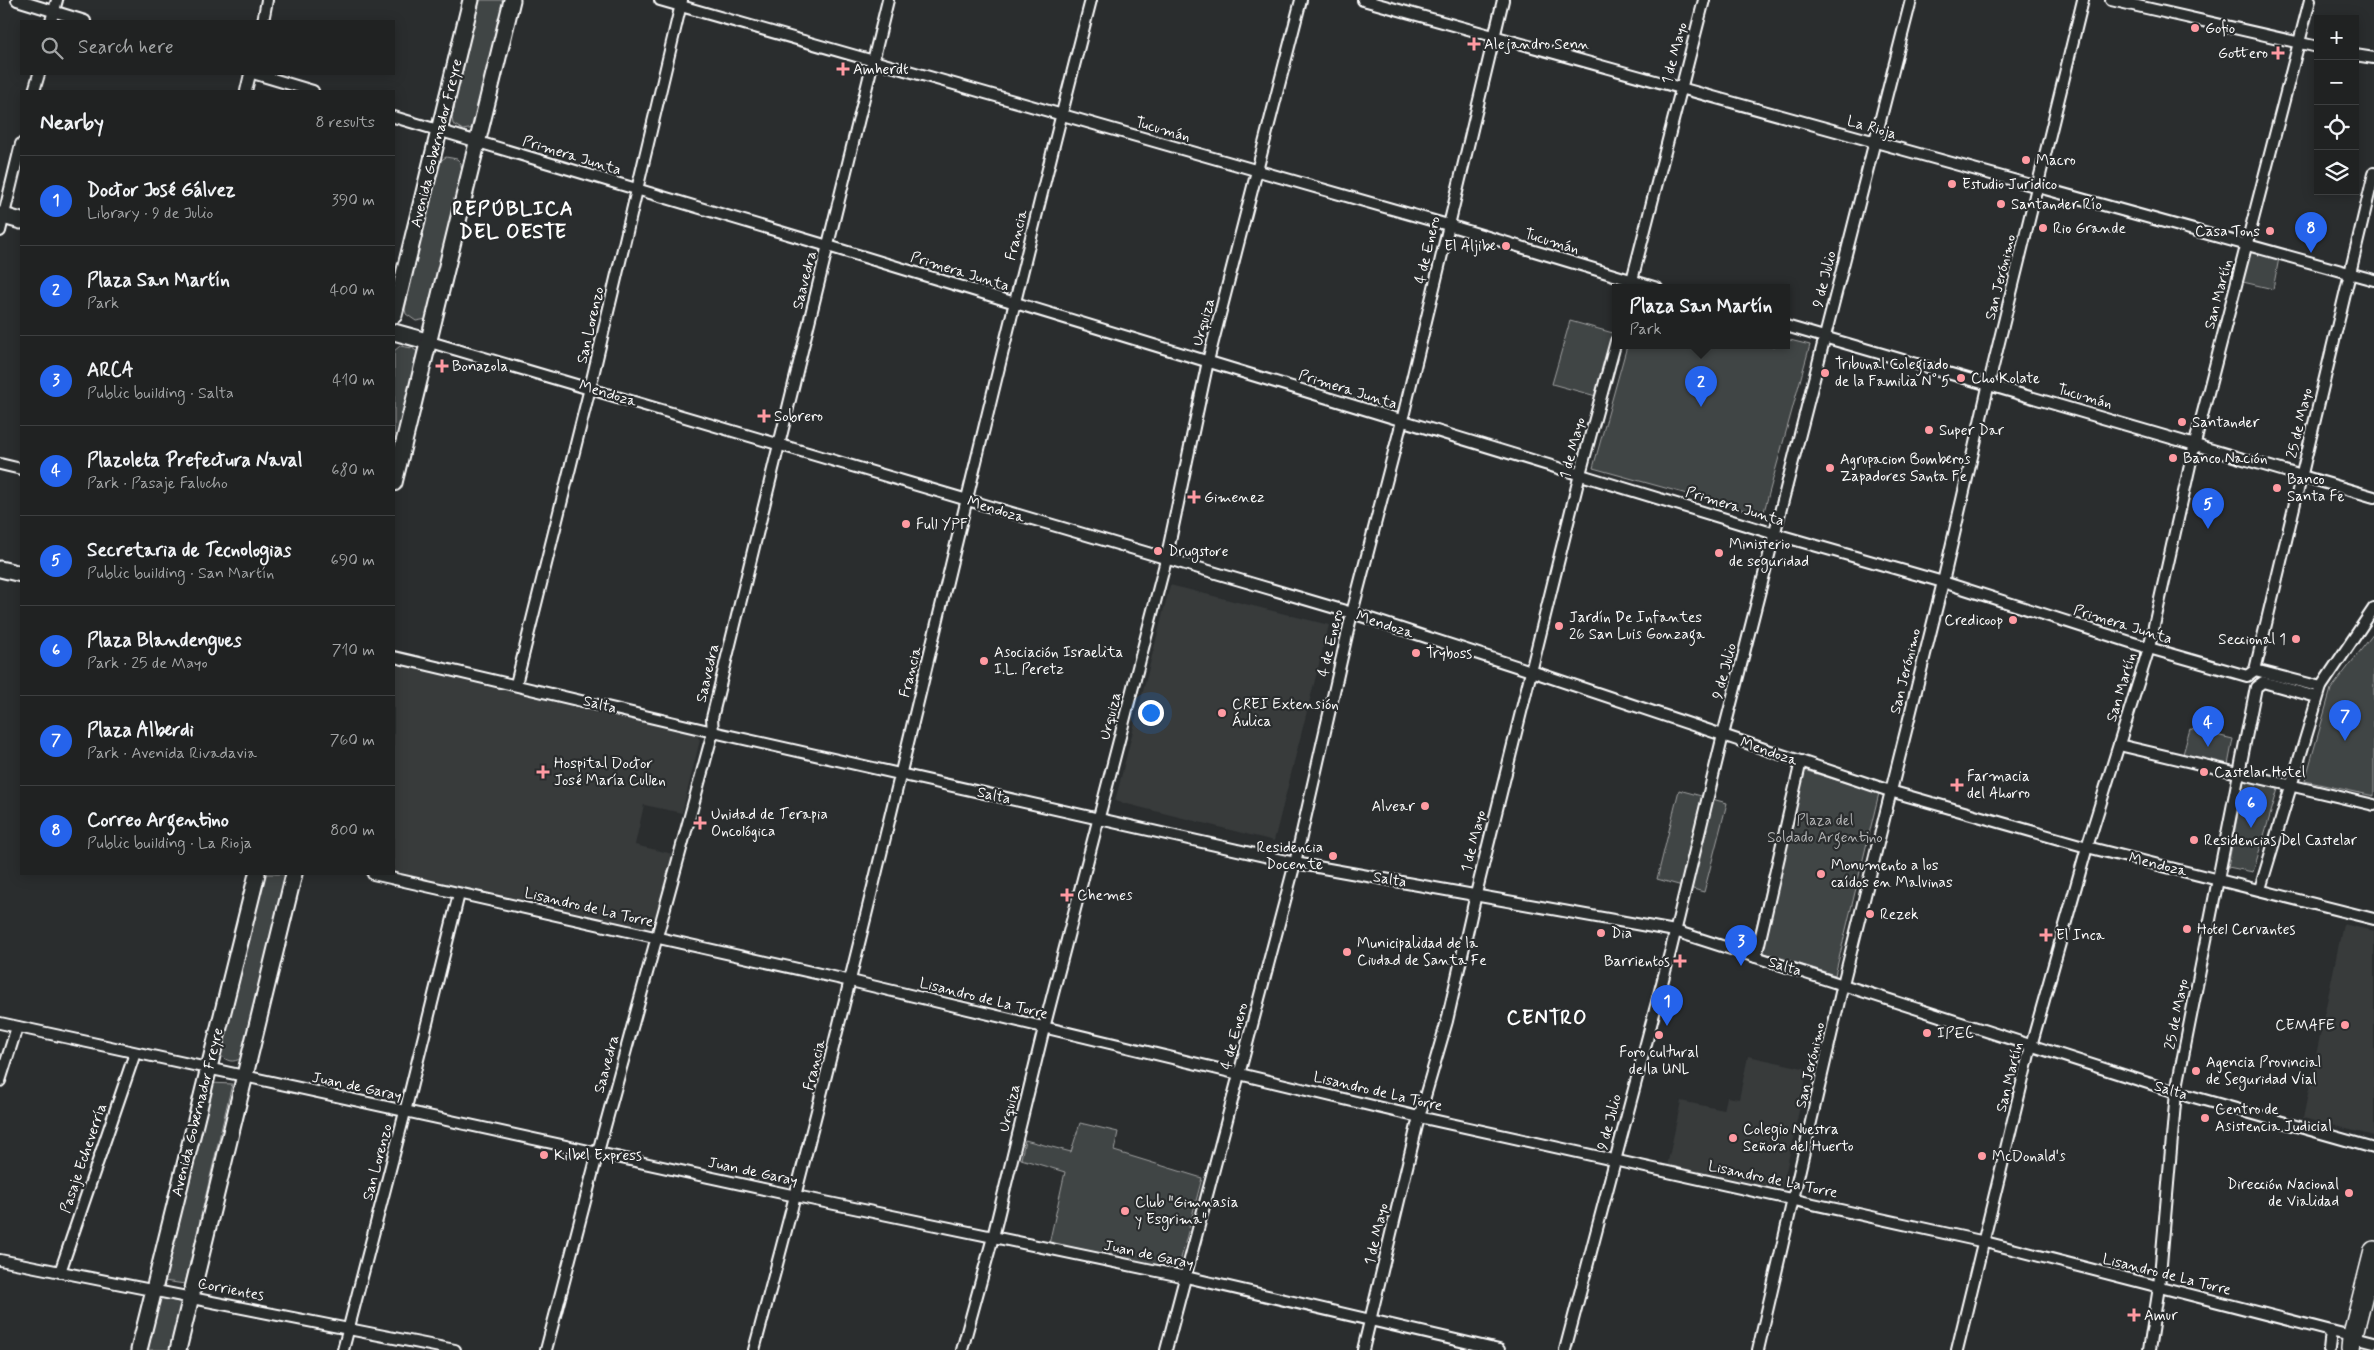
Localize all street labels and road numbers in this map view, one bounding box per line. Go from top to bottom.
street label: 1 de Mayo [1657,20,1693,86]
street label: Avenida Gobernador Freyre [406,57,468,230]
street label: La Rioja [1845,111,1899,145]
street label: Tucumán [1133,113,1193,147]
street label: Primera Junta [520,131,624,180]
street label: Francia [1001,207,1033,263]
street label: 4 de Enero [1411,215,1445,286]
street label: Tucumán [1522,224,1582,260]
street label: San Jerónimo [1981,232,2021,322]
street label: Primera Junta [908,247,1012,296]
street label: Saavedra [788,249,822,312]
street label: 9 de Julio [1808,249,1842,310]
street label: San Martín [2200,257,2238,331]
street label: San Lorenzo [572,285,610,366]
street label: Urquiza [1188,296,1220,348]
street label: Primera Junta [1296,365,1400,414]
street label: Mendoza [576,376,640,412]
street label: Tucumán [2055,380,2115,414]
street label: 25 de Mayo [2282,386,2318,460]
street label: 1 de Mayo [1555,415,1591,481]
street label: Primera Junta [1683,482,1787,531]
street label: Mendoza [964,492,1028,528]
street label: Primera Junta [2071,600,2175,649]
street label: Mendoza [1353,606,1417,644]
street label: 4 de Enero [1314,608,1348,679]
street label: San Jerónimo [1886,626,1926,716]
street label: 9 de Julio [1708,641,1742,702]
street label: Saavedra [692,642,724,705]
street label: Francia [895,644,927,700]
street label: San Martín [2102,650,2142,725]
street label: Urquiza [1095,690,1127,742]
street label: Salta [581,691,619,719]
street label: Mendoza [1737,733,1801,771]
street label: Salta [975,782,1012,810]
street label: 1 de Mayo [1457,808,1491,874]
street label: Mendoza [2127,848,2190,882]
street label: Salta [1371,867,1408,893]
street label: Lisandro de La Torre [522,883,655,933]
street label: Salta [1766,952,1804,981]
street label: Lisandro de La Torre [917,973,1050,1025]
street label: 25 de Mayo [2160,977,2194,1051]
street label: 4 de Enero [1216,1001,1254,1072]
street label: San Jerónimo [1791,1020,1831,1110]
street label: Avenida Gobernador Freyre [167,1026,229,1199]
street label: Saavedra [590,1033,624,1096]
street label: Francia [799,1037,831,1093]
street label: San Martín [1992,1040,2028,1114]
street label: Lisandro de La Torre [1311,1067,1444,1117]
street label: Juan de Garay [310,1068,404,1106]
street label: Salta [2152,1076,2190,1105]
street label: Urquiza [994,1082,1026,1134]
street label: 9 de Julio [1593,1092,1627,1153]
street label: Pasaje Echeverría [56,1100,112,1216]
street label: San Lorenzo [358,1122,398,1203]
street label: Juan de Garay [706,1153,800,1191]
street label: Lisandro de La Torre [1706,1156,1839,1203]
street label: 1 de Mayo [1360,1201,1394,1267]
street label: Juan de Garay [1102,1236,1196,1274]
street label: Lisandro de La Torre [2100,1249,2233,1301]
street label: Corrientes [196,1274,266,1306]

